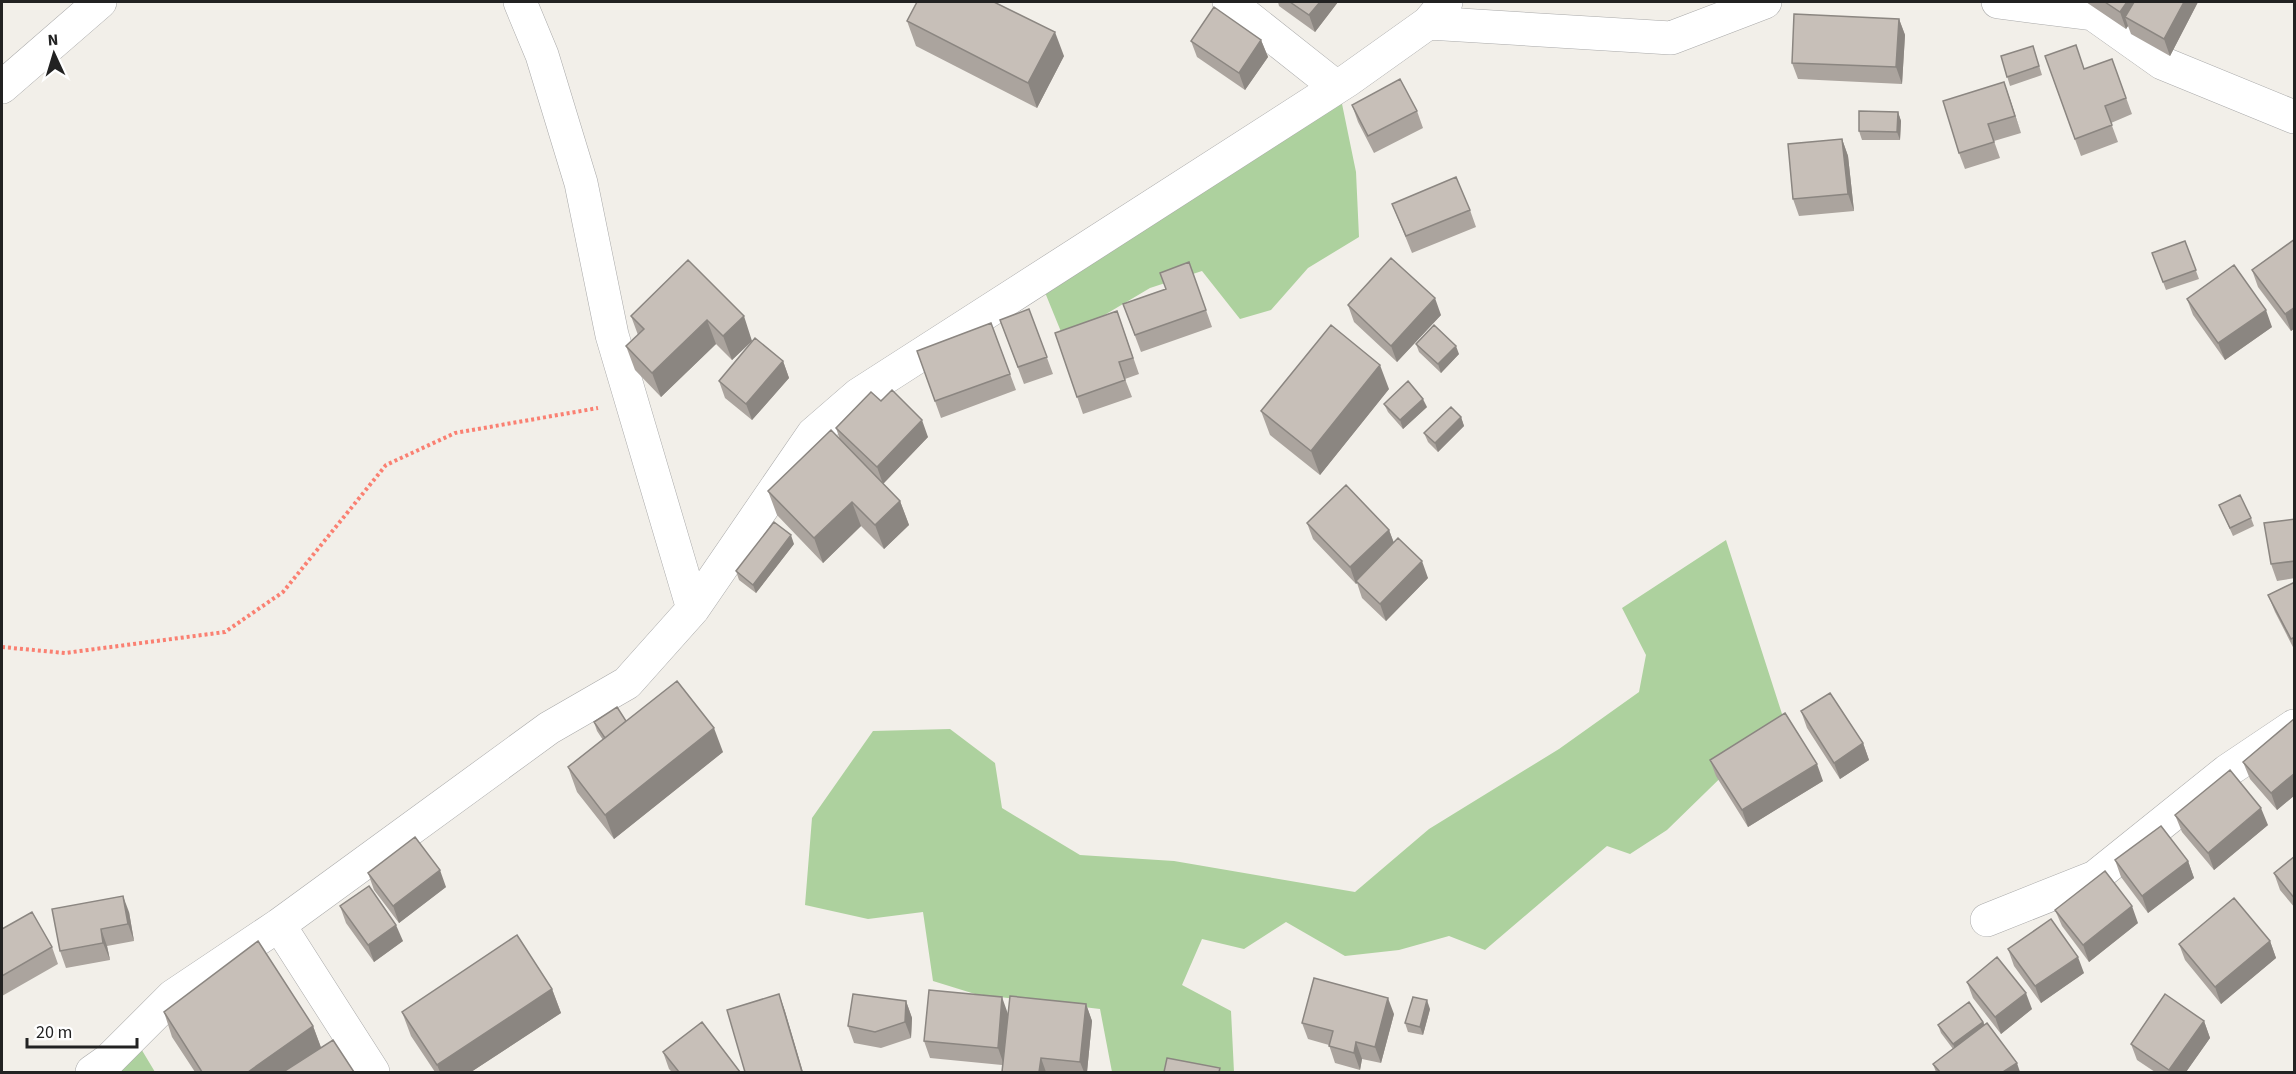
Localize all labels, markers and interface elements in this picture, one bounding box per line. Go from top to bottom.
north arrow [24,24,84,84]
text: N [47,29,59,51]
scale bar [27,1011,136,1049]
text: 20 m [36,1020,72,1045]

